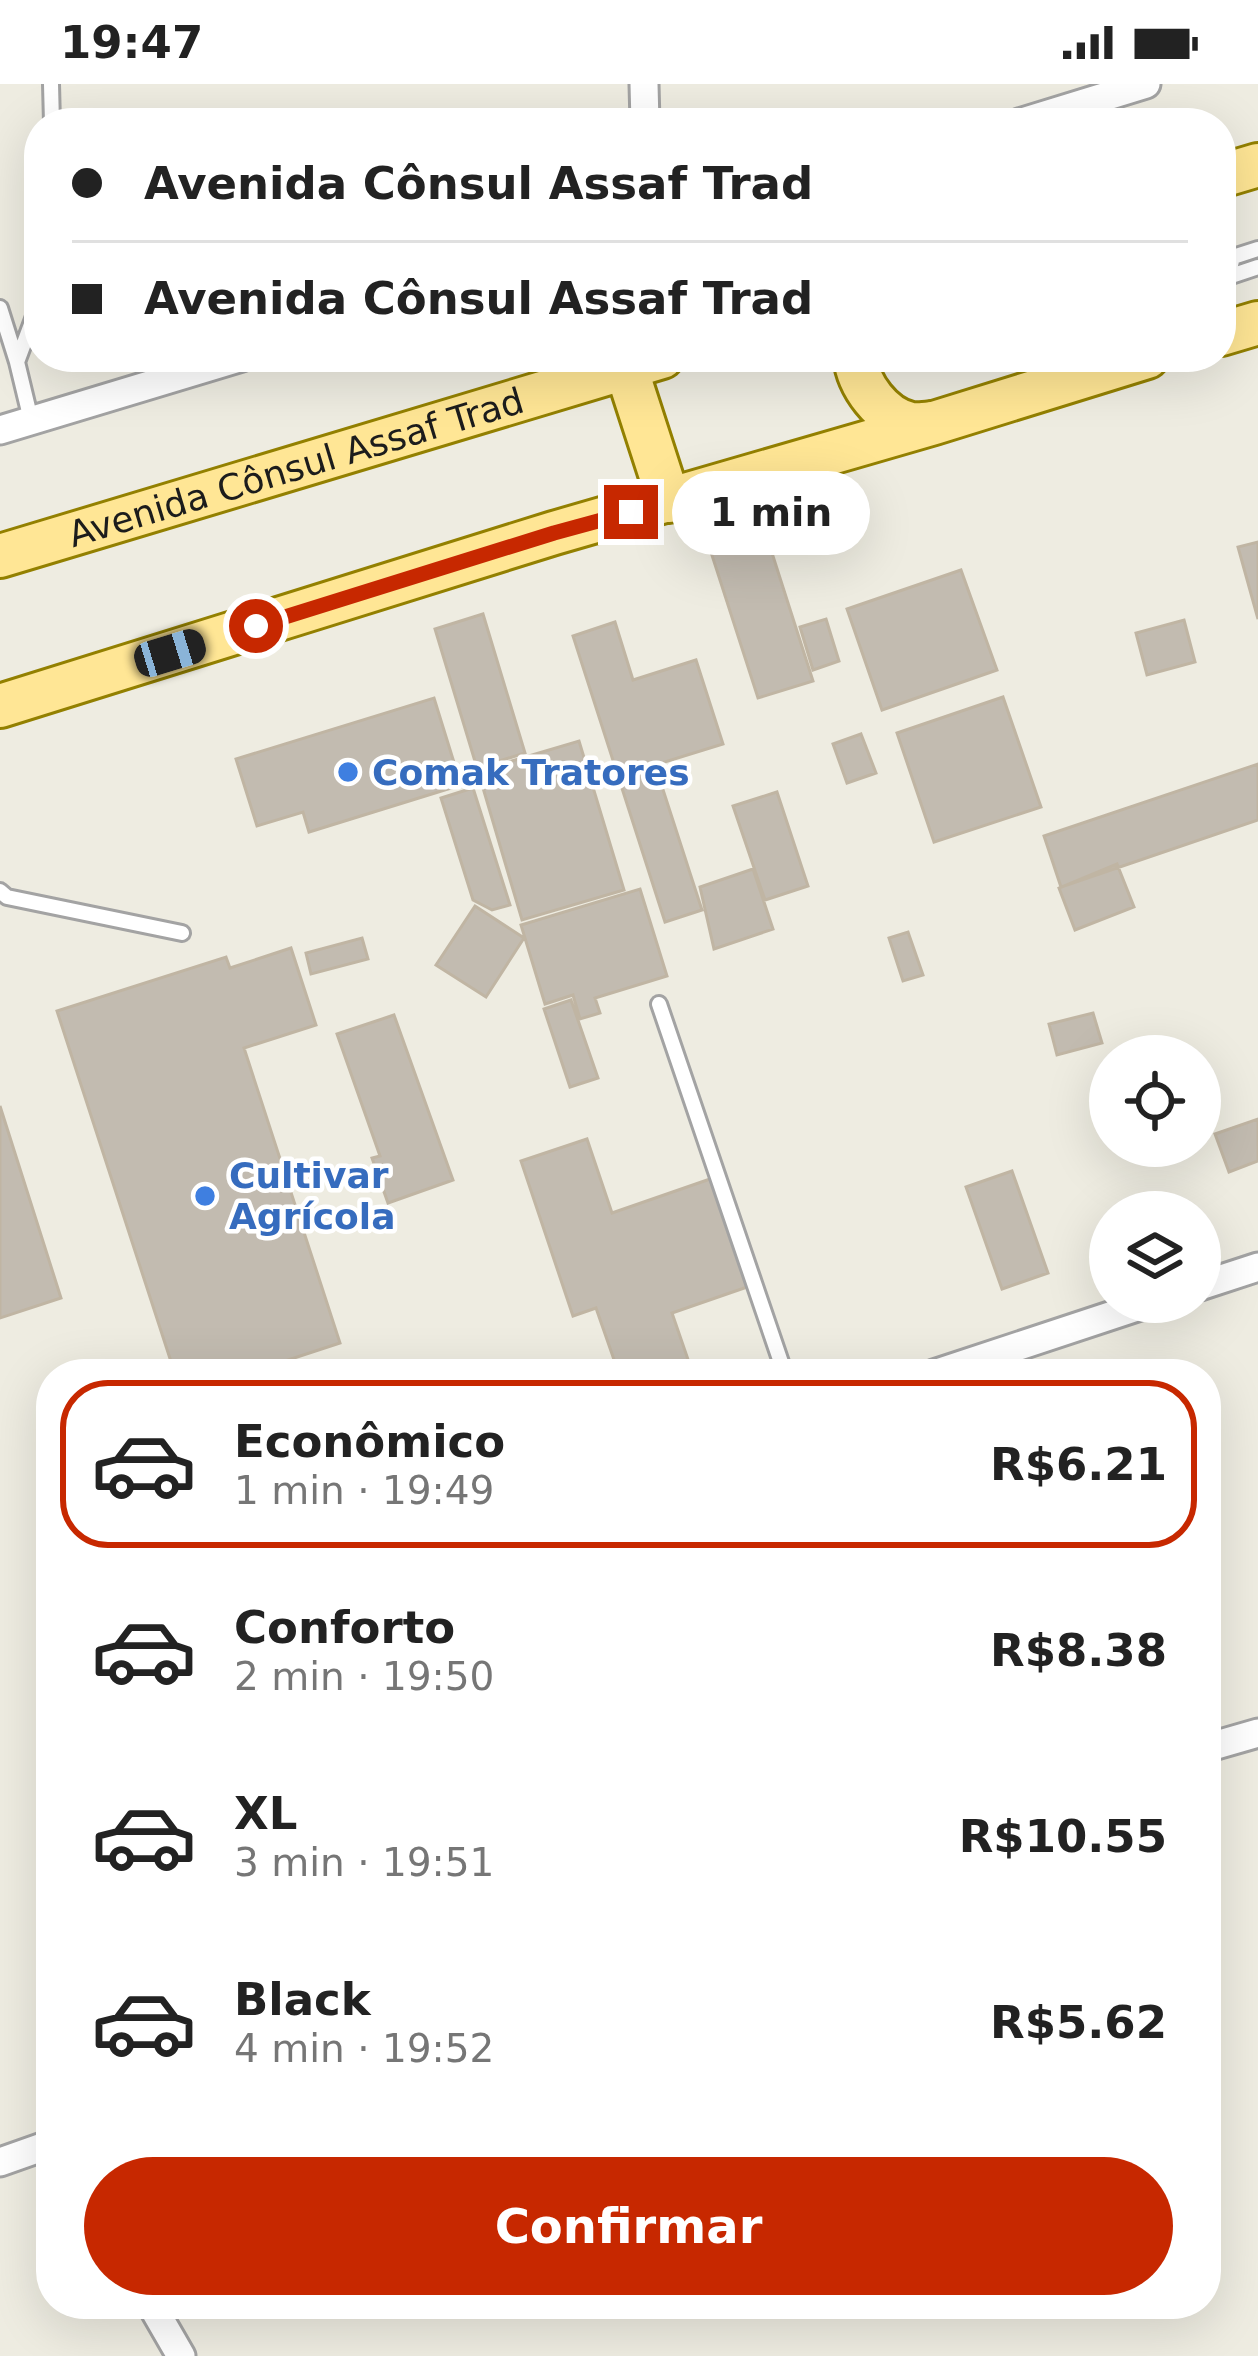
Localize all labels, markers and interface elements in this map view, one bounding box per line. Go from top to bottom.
text: 19:47 [60,16,203,69]
text: Avenida Cônsul Assaf Trad [144,157,813,210]
text: Avenida Cônsul Assaf Trad [144,272,813,325]
street label: Avenida Cônsul Assaf Trad [63,379,528,555]
callout: 1 min [673,470,871,554]
route end [604,485,658,539]
text: 1 min [710,490,832,535]
route start [229,599,283,653]
car [130,625,210,681]
place label: Comak Tratores [372,752,690,793]
marker: Comak Tratores [335,759,361,785]
map controls [1089,1035,1221,1323]
button: locate [1089,1035,1221,1167]
place label: Cultivar Agrícola [229,1155,395,1237]
marker: Cultivar Agrícola [192,1183,218,1209]
button: layers [1089,1191,1221,1323]
icon: car [90,1410,198,1518]
text: Econômico [234,1415,505,1468]
text: R$6.21 [990,1438,1167,1491]
text: 1 min · 19:49 [234,1468,494,1513]
icon: car [90,1596,198,1704]
text: Conforto [234,1601,455,1654]
text: R$8.38 [990,1624,1167,1677]
text: 2 min · 19:50 [234,1654,494,1699]
icon: car [90,1782,198,1890]
text: XL [234,1787,297,1840]
text: R$10.55 [959,1810,1167,1863]
text: 3 min · 19:51 [234,1840,494,1885]
icon: car [90,1968,198,2076]
text: Black [234,1973,371,2026]
text: R$5.62 [990,1996,1167,2049]
text: 4 min · 19:52 [234,2026,494,2071]
button: Confirmar [84,2157,1173,2295]

